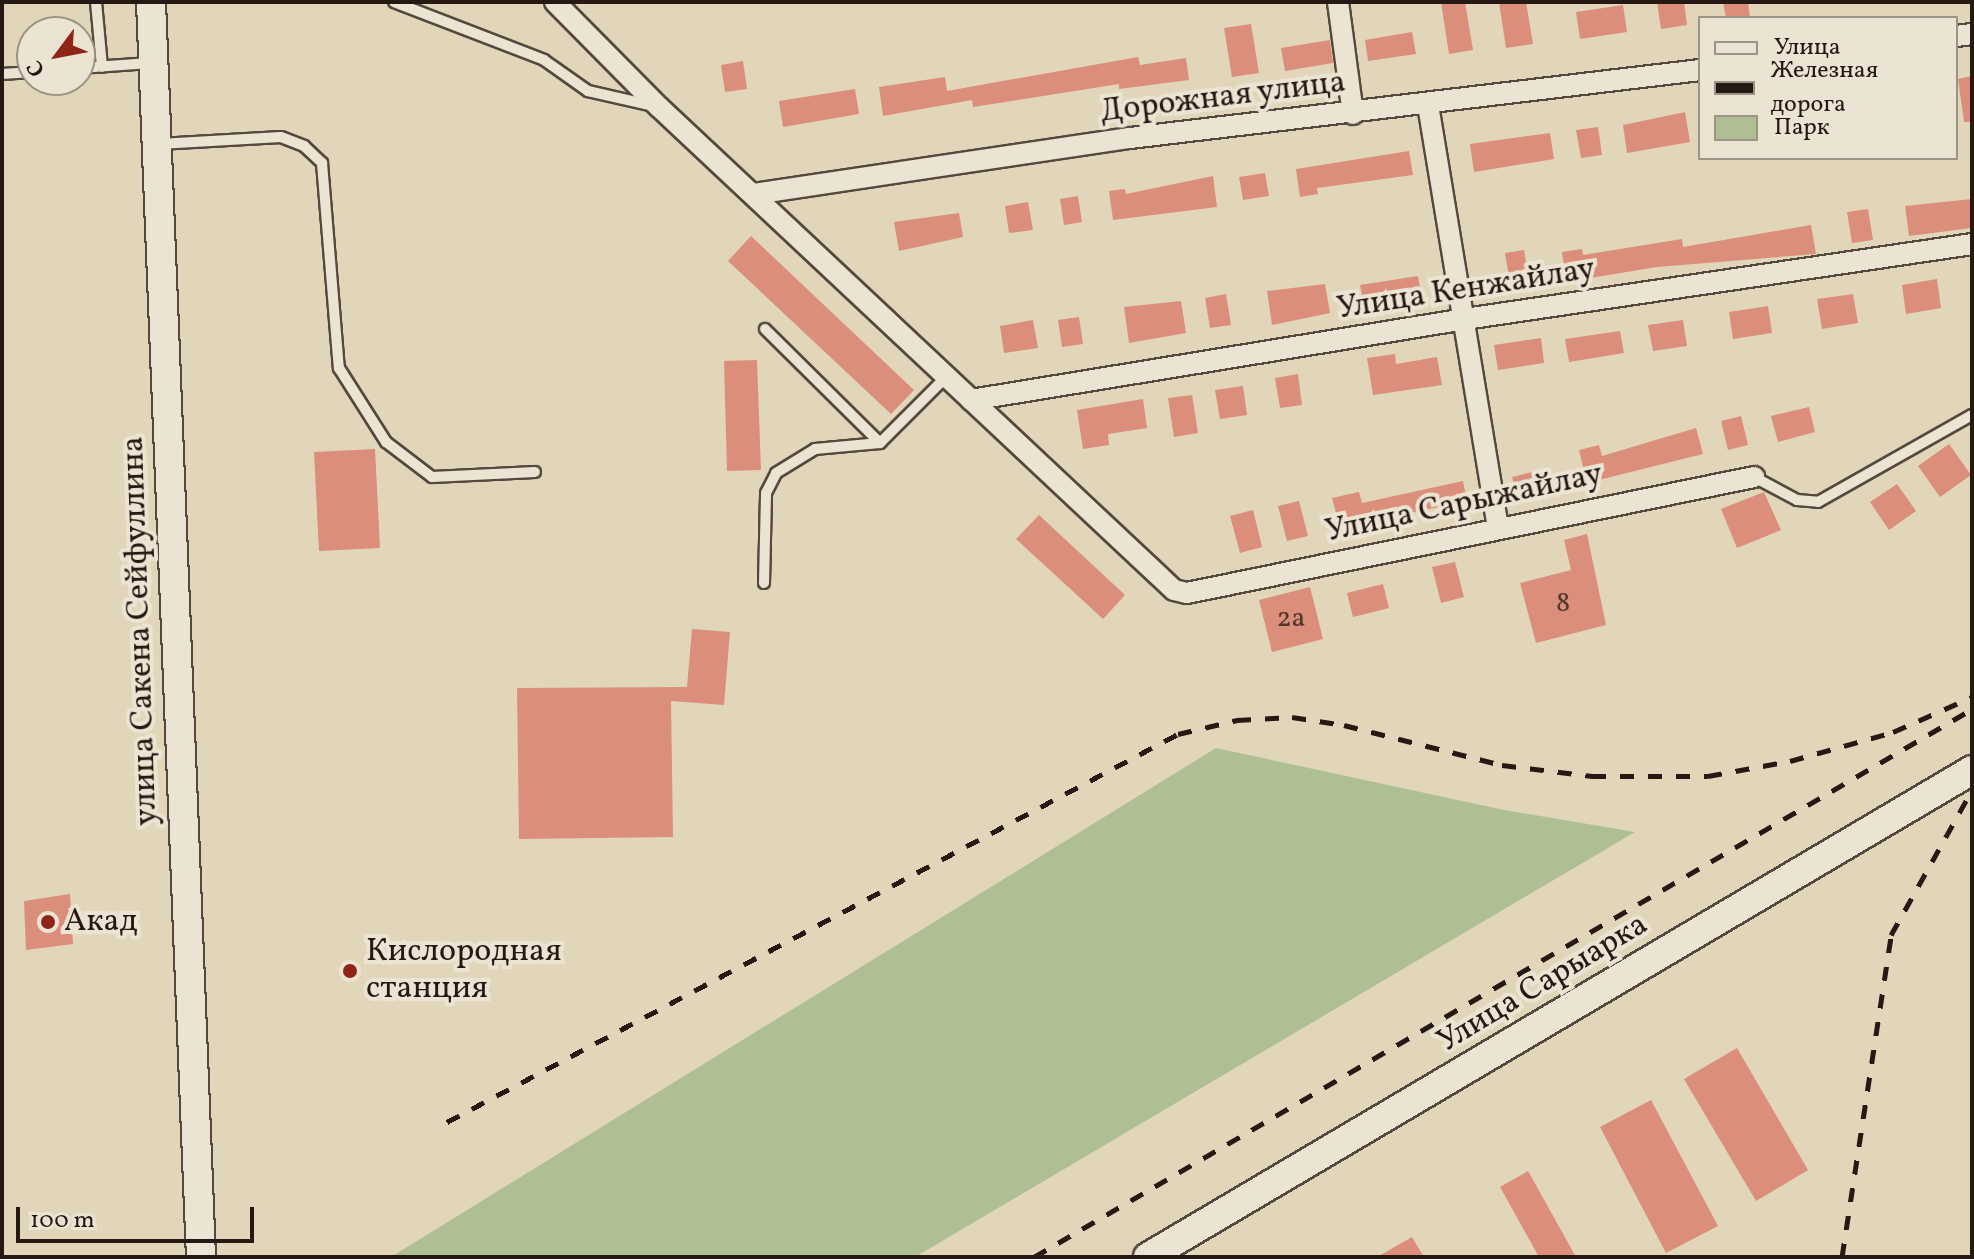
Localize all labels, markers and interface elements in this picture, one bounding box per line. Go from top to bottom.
north arrow [16,16,96,96]
legend [1698,16,1958,160]
text: Улица [1774,31,1841,65]
text: С [20,54,54,82]
text: Железная дорога [1771,54,1878,122]
street label: Дорожная улица [1098,64,1348,132]
text: Парк [1774,111,1830,145]
street label: Улица Кенжайлау [1334,251,1598,329]
street label: улица Сакена Сейфуллина [115,436,167,826]
street label: Улица Сарыжайлау [1322,456,1606,552]
house number: 8 [1556,587,1570,621]
house number: 2а [1277,602,1305,636]
place label: Акад [64,903,138,941]
street label: Улица Сарыарка [1431,906,1655,1062]
marker: Акад [39,913,57,931]
place label: Кислородная станция [366,934,562,1009]
marker: Кислородная станция [341,962,359,980]
scale bar [20,1191,258,1241]
text: 100 m [30,1204,95,1238]

